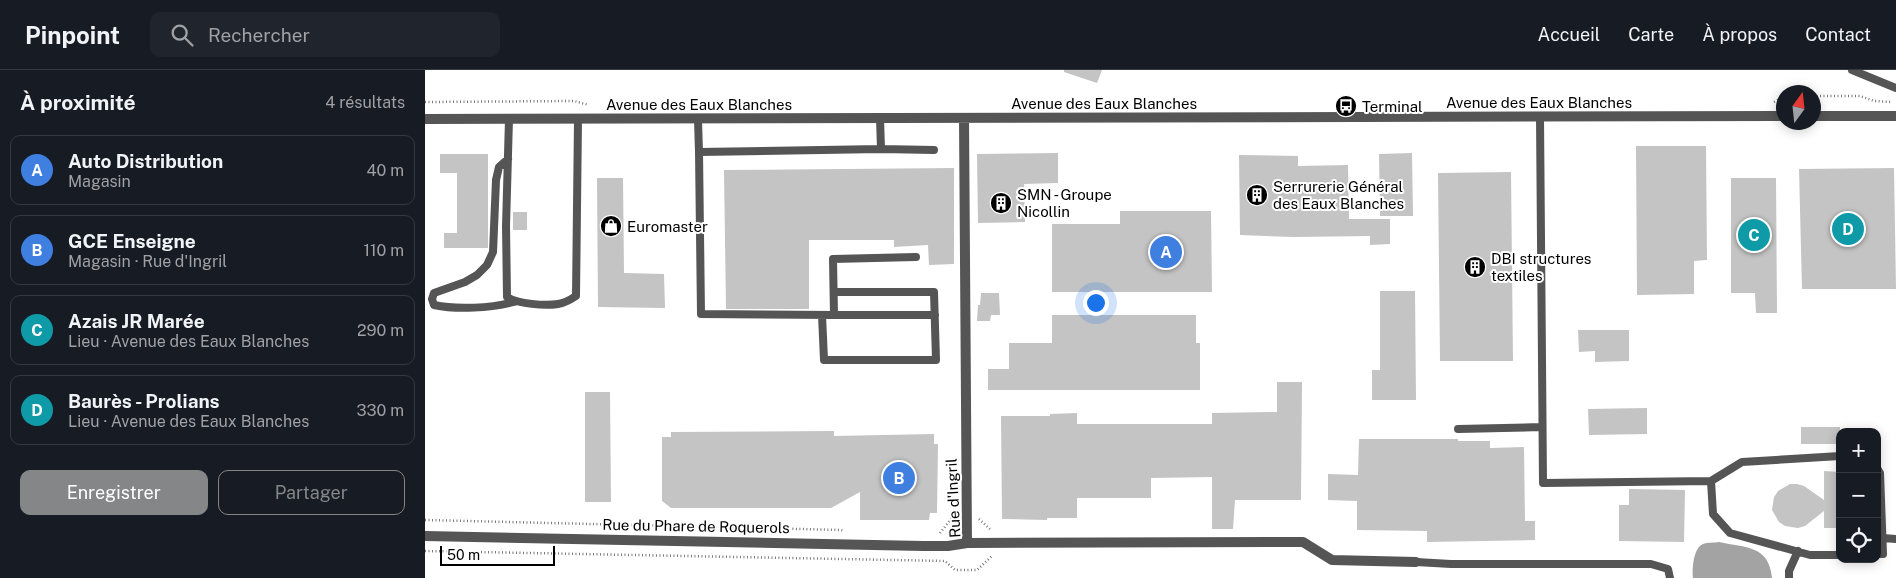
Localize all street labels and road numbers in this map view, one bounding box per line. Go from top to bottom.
street label: Avenue des Eaux Blanches [1446,94,1632,111]
street label: Avenue des Eaux Blanches [1011,95,1197,112]
street label: Avenue des Eaux Blanches [606,96,792,113]
street label: Rue d'Ingril [942,458,964,538]
street label: Rue du Phare de Roquerols [602,516,790,536]

